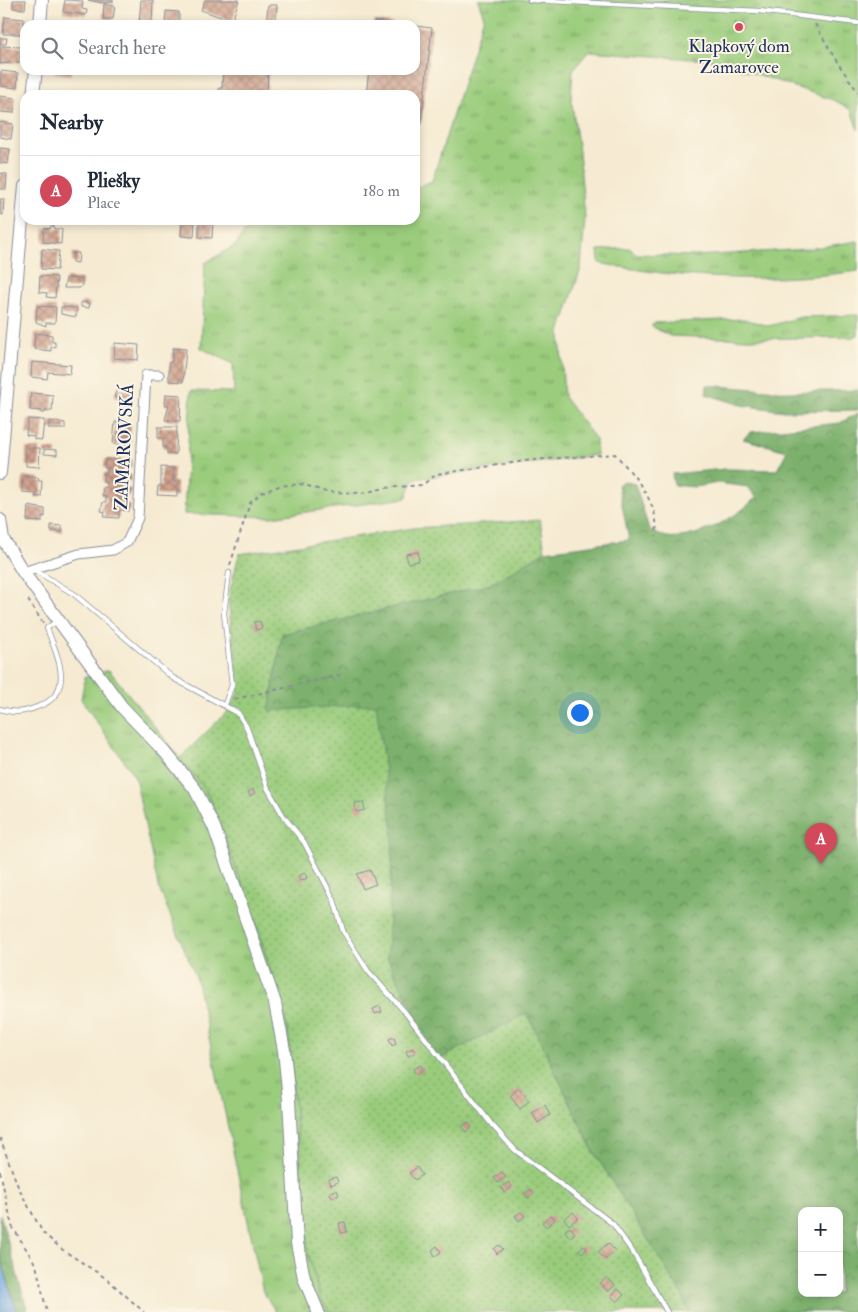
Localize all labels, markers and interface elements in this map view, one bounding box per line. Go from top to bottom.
search box [20,20,420,75]
marker: Klapkový dom Zamarovce [733,21,745,33]
icon: search [38,34,66,62]
place label: Klapkový dom Zamarovce [688,35,790,79]
text: Search here [78,36,166,60]
text: Nearby [40,109,103,136]
text: Pliešky [87,169,140,193]
text: A [51,181,61,201]
text: 180 m [363,181,400,201]
text: Place [87,193,120,213]
street label: ZAMAROVSKÁ [110,382,139,511]
your location [567,700,593,726]
pin: A [805,823,837,864]
map controls [798,1207,843,1297]
button: + [798,1207,843,1252]
button: − [798,1252,843,1297]

